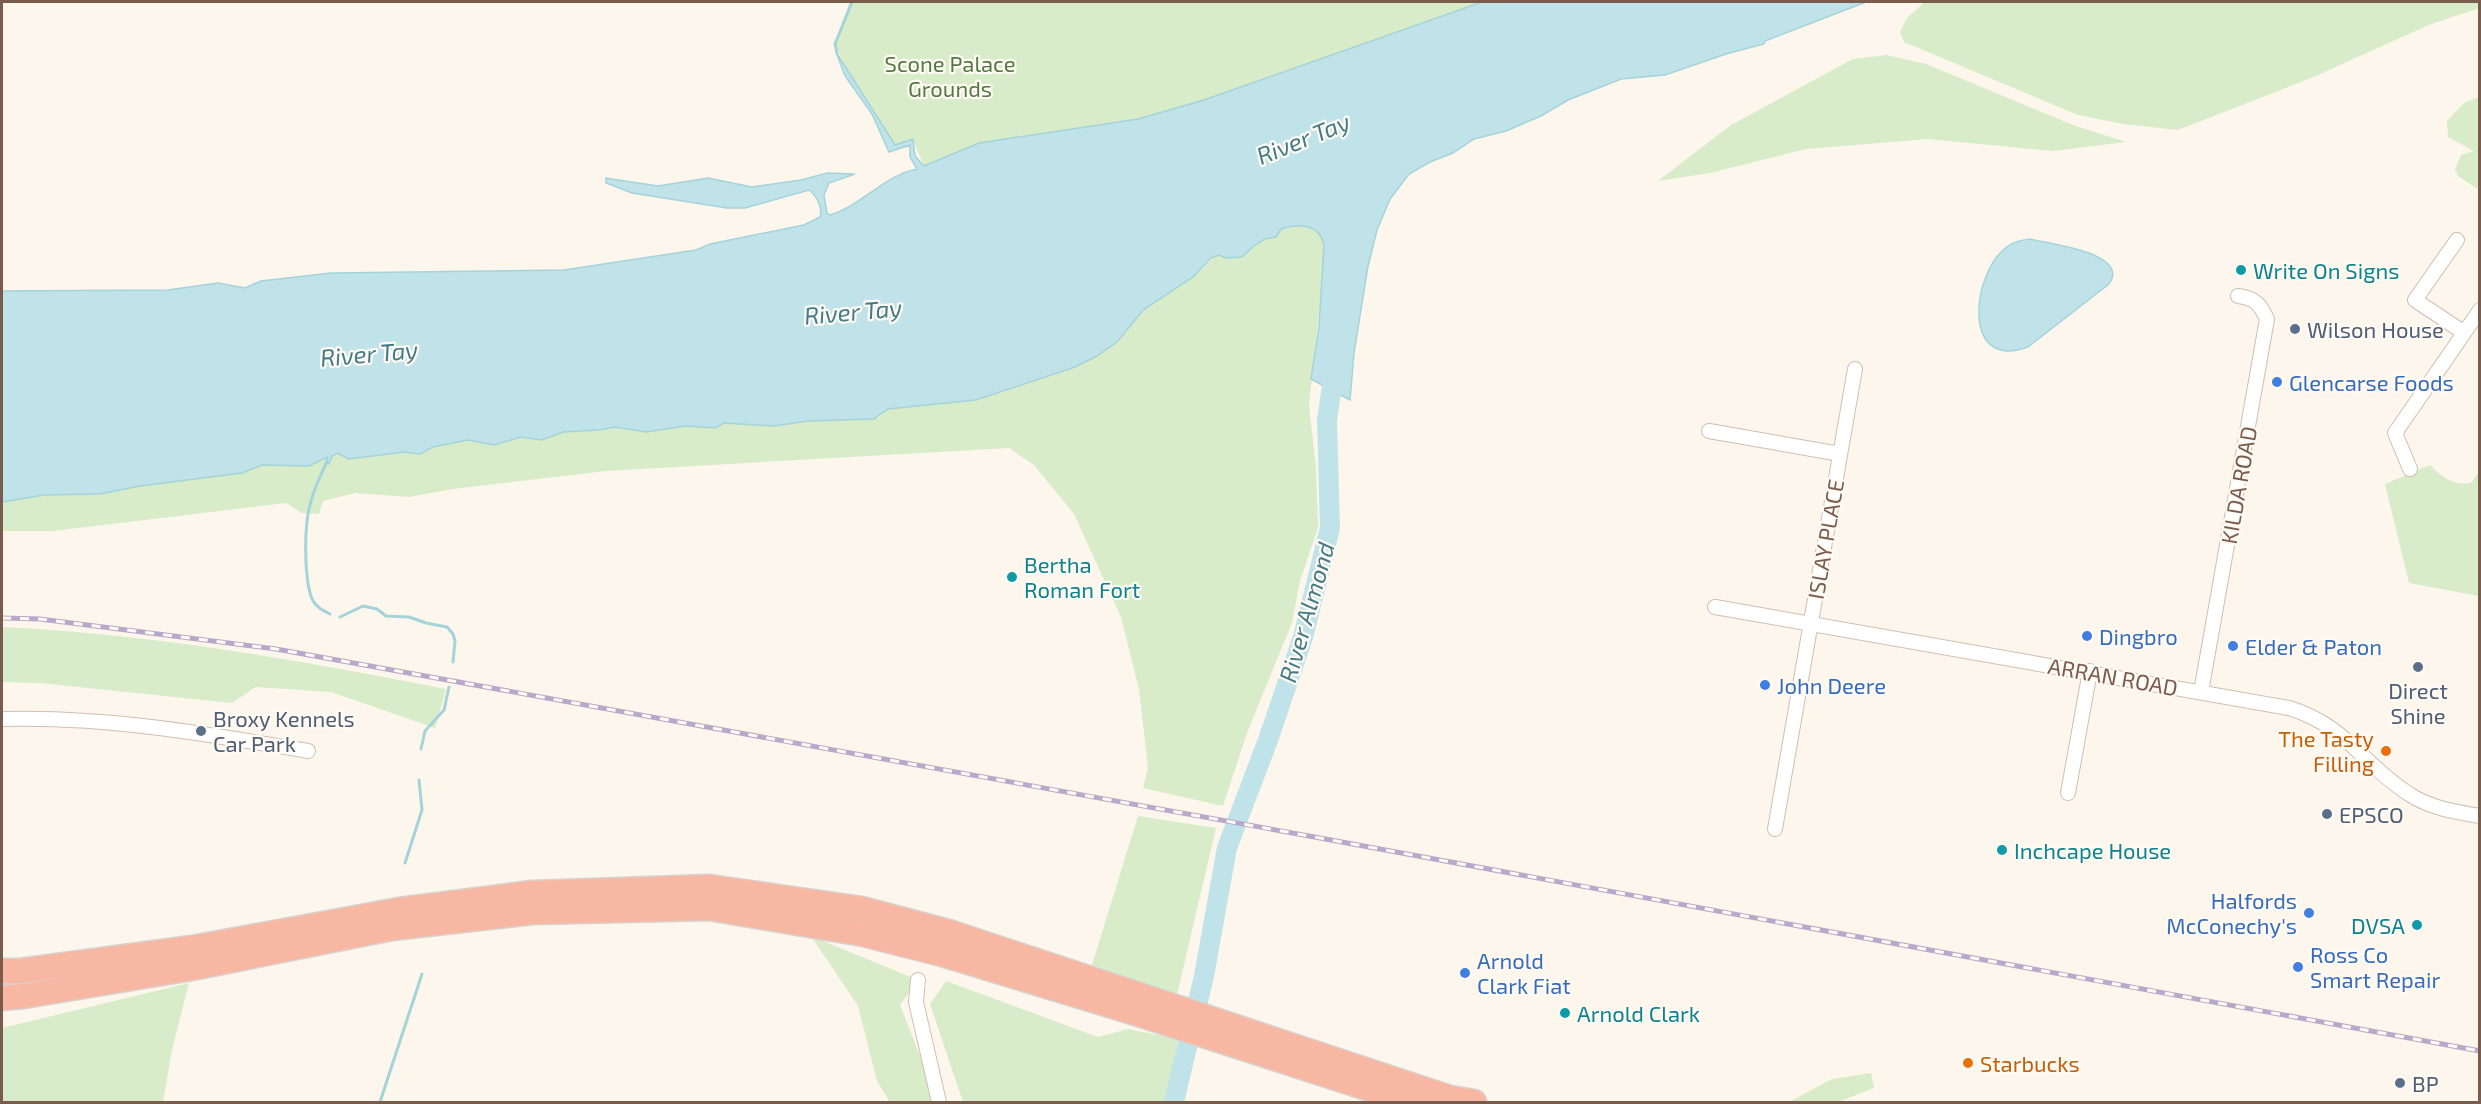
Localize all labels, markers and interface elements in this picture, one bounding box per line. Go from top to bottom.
park label: Scone Palace Grounds [885,50,1015,101]
water label: River Tay [1252,106,1354,170]
place label: Write On Signs [2253,257,2399,283]
marker: Write On Signs [2234,263,2248,277]
water label: River Tay [803,292,903,330]
place label: Wilson House [2307,316,2444,342]
marker: Wilson House [2288,322,2302,336]
water label: River Tay [319,334,419,372]
place label: Glencarse Foods [2289,369,2454,395]
marker: Glencarse Foods [2270,375,2284,389]
street label: KILDA ROAD [2215,424,2261,546]
street label: ISLAY PLACE [1802,477,1848,601]
water label: River Almond [1272,538,1340,685]
place label: Bertha Roman Fort [1024,551,1140,602]
marker: Bertha Roman Fort [1005,570,1019,584]
place label: Dingbro [2099,623,2178,649]
marker: Dingbro [2080,629,2094,643]
place label: Elder & Paton [2245,633,2382,659]
marker: Elder & Paton [2226,639,2240,653]
street label: ARRAN ROAD [2046,652,2180,700]
marker: Direct Shine [2411,660,2425,674]
place label: John Deere [1777,672,1886,698]
place label: Direct Shine [2388,677,2448,728]
marker: John Deere [1758,678,1772,692]
place label: Broxy Kennels Car Park [213,705,355,756]
marker: Broxy Kennels Car Park [194,724,208,738]
place label: The Tasty Filling [2278,725,2374,776]
marker: The Tasty Filling [2379,744,2393,758]
place label: EPSCO [2339,801,2404,827]
marker: EPSCO [2320,807,2334,821]
place label: Inchcape House [2014,837,2171,863]
marker: Inchcape House [1995,843,2009,857]
place label: Halfords McConechy's [2166,887,2297,938]
marker: Halfords McConechy's [2302,906,2316,920]
place label: DVSA [2351,912,2405,938]
marker: DVSA [2410,918,2424,932]
place label: Ross Co Smart Repair [2310,941,2440,992]
place label: Arnold Clark Fiat [1477,947,1571,998]
marker: Ross Co Smart Repair [2291,960,2305,974]
marker: Arnold Clark Fiat [1458,966,1472,980]
place label: Arnold Clark [1577,1000,1700,1026]
marker: Arnold Clark [1558,1006,1572,1020]
place label: Starbucks [1980,1050,2080,1076]
marker: Starbucks [1961,1056,1975,1070]
place label: BP [2412,1070,2439,1096]
marker: BP [2393,1076,2407,1090]

